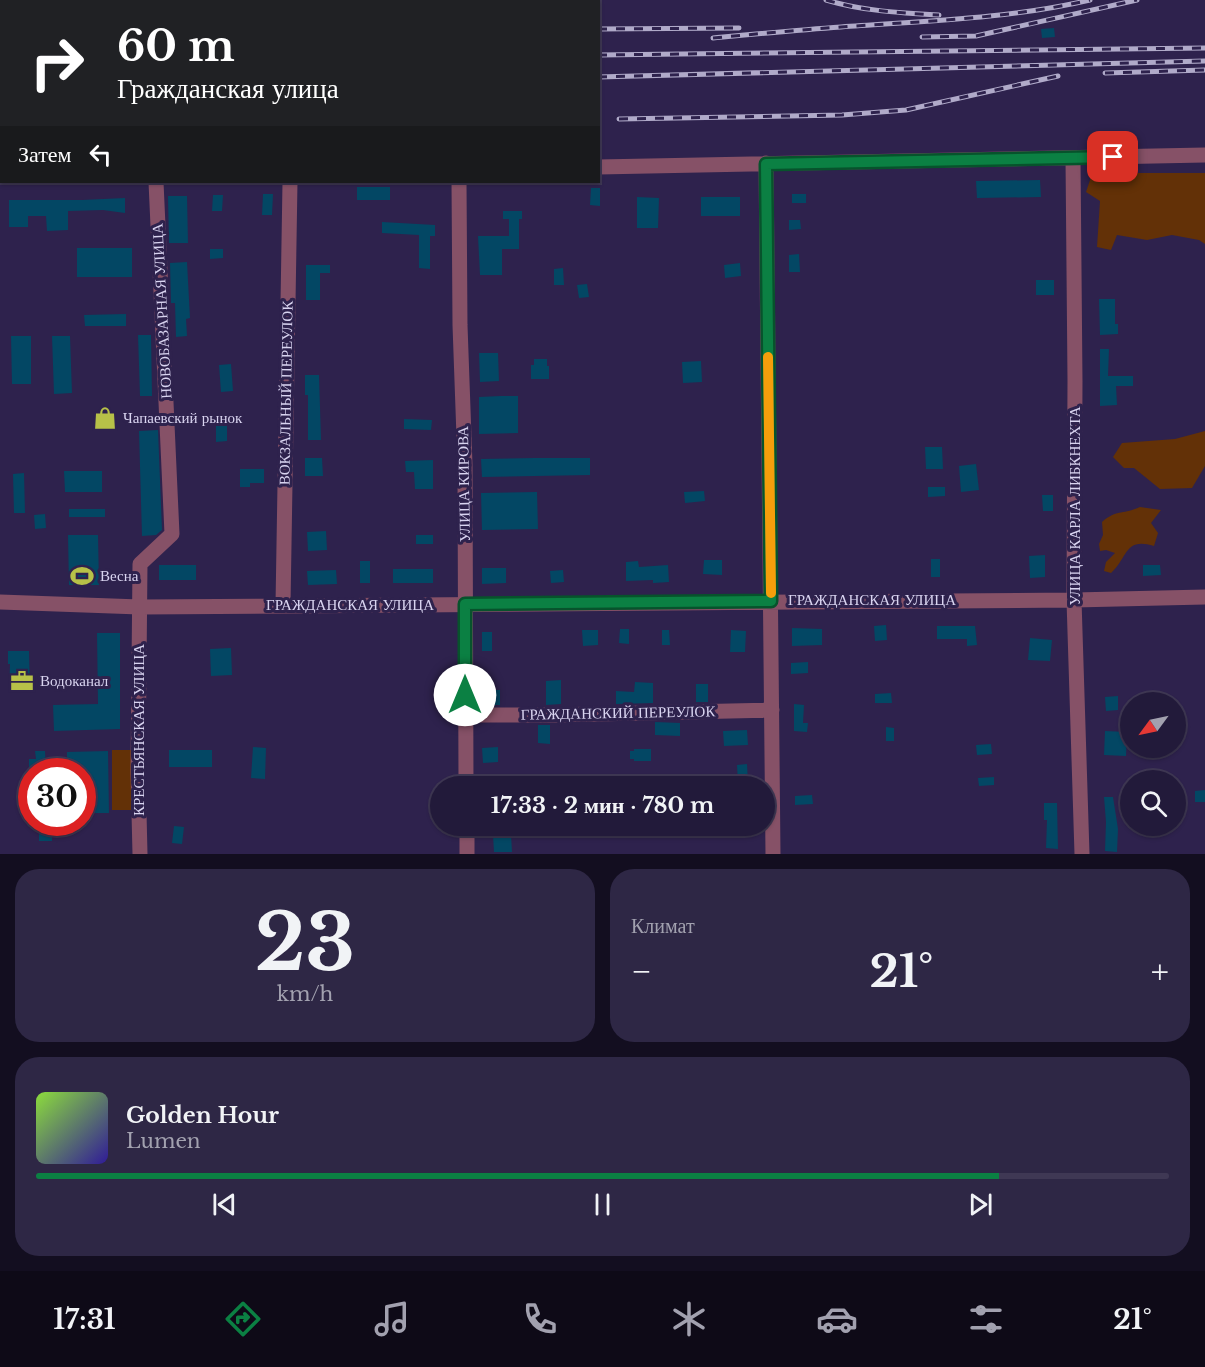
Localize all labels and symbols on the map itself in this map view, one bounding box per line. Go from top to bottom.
pin [1087,131,1138,182]
street label: НОВОБАЗАРНАЯ УЛИЦА [147,223,176,399]
street label: ВОКЗАЛЬНЫЙ ПЕРЕУЛОК [274,300,297,485]
shop icon: Чапаевский рынок [92,405,118,431]
street label: УЛИЦА КАРЛА ЛИБКНЕХТА [1065,406,1084,605]
place label: Чапаевский рынок [123,408,243,427]
street label: УЛИЦА КИРОВА [453,426,474,542]
sports icon: Весна [69,563,95,589]
place label: Весна [100,566,139,585]
street label: ГРАЖДАНСКАЯ УЛИЦА [788,590,956,609]
street label: ГРАЖДАНСКАЯ УЛИЦА [266,595,434,614]
street label: КРЕСТЬЯНСКАЯ УЛИЦА [129,644,148,816]
position arrow [433,663,497,727]
office icon: Водоканал [9,668,35,694]
place label: Водоканал [40,671,109,690]
north arrow [1120,692,1186,758]
street label: ГРАЖДАНСКИЙ ПЕРЕУЛОК [520,701,716,724]
speed limit sign: 30 [18,758,96,836]

